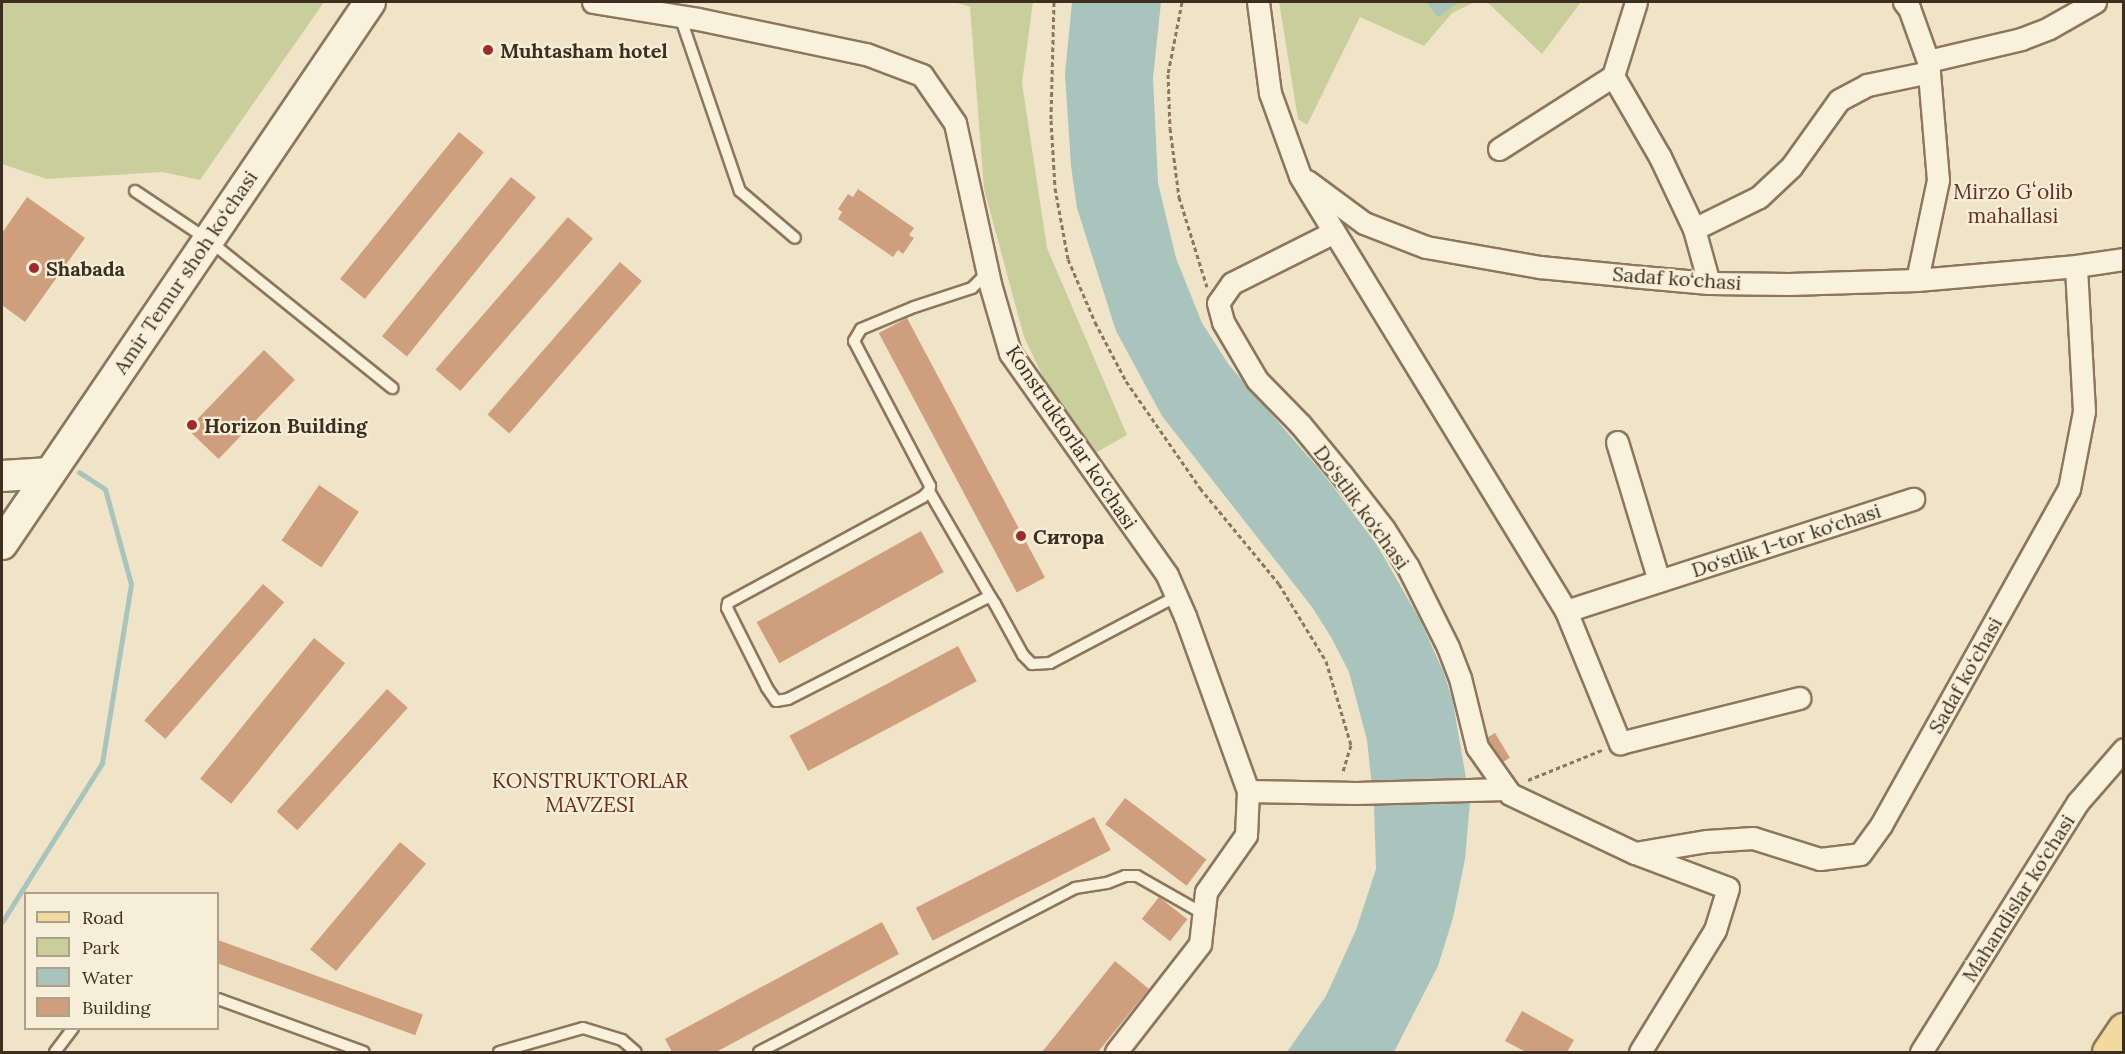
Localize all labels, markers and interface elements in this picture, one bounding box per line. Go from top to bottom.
place label: Muhtasham hotel [500,38,668,62]
marker: Muhtasham hotel [481,43,495,57]
street label: Amir Temur shoh ko‘chasi [108,166,262,378]
district label: Mirzo Gʻolib mahallasi [1953,179,2073,229]
place label: Shabada [46,256,125,280]
marker: Shabada [27,261,41,275]
street label: Sadaf ko‘chasi [1612,262,1742,294]
street label: Konstruktorlar ko‘chasi [1002,341,1142,533]
place label: Horizon Building [204,413,367,437]
marker: Horizon Building [185,418,199,432]
street label: Do‘stlik ko‘chasi [1309,440,1415,574]
street label: Do‘stlik 1-tor ko‘chasi [1688,498,1884,582]
place label: Ситора [1033,524,1104,548]
marker: Ситора [1014,529,1028,543]
street label: Sadaf ko‘chasi [1923,613,2007,737]
district label: KONSTRUKTORLAR MAVZESI [481,768,699,818]
street label: Mahandislar ko‘chasi [1957,810,2079,986]
legend [24,892,219,1030]
text: Road [82,906,124,929]
text: Park [82,936,119,959]
text: Water [82,966,133,989]
text: Building [82,996,150,1019]

